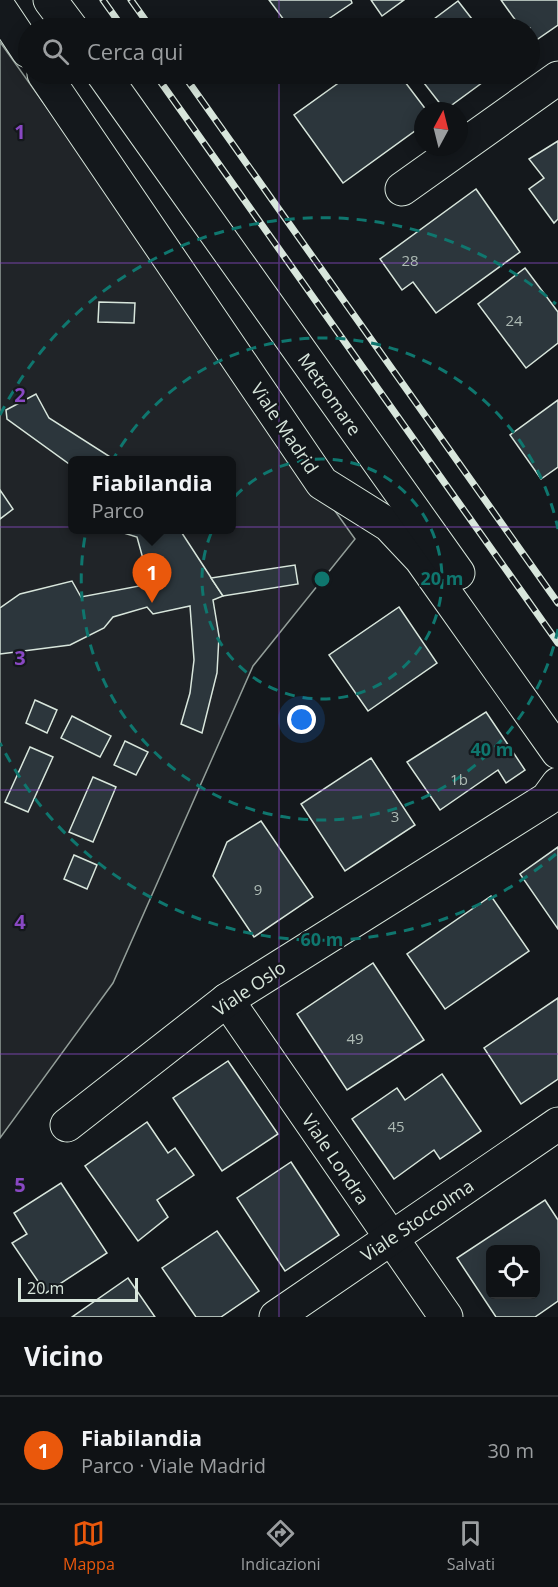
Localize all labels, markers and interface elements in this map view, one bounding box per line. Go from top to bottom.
search box [18,18,540,84]
icon: search [39,35,72,68]
text: Cerca qui [87,36,183,66]
north arrow [414,102,468,156]
text: 1 [14,118,26,145]
house number: 28 [401,250,419,270]
house number: 24 [505,310,523,330]
street label: Metromare [293,348,367,440]
street label: Viale Madrid [246,378,324,478]
text: 2 [14,381,26,408]
popup [68,456,236,534]
text: Fiabilandia [91,467,213,497]
text: Parco [91,497,144,524]
pin: 1 [132,554,172,603]
text: 20 m [421,566,463,590]
centre of rings [312,569,332,589]
text: 3 [14,644,26,671]
your location [287,705,316,734]
text: 40 m [471,737,513,761]
house number: 1b [450,769,468,789]
house number: 3 [391,806,399,826]
house number: 9 [254,879,262,899]
text: 4 [14,908,26,935]
text: 60 m [301,927,343,951]
street label: Viale Oslo [208,955,290,1021]
house number: 49 [346,1028,364,1048]
street label: Viale Londra [297,1109,375,1209]
house number: 45 [387,1116,405,1136]
text: 5 [14,1171,26,1198]
street label: Viale Stoccolma [356,1173,478,1267]
map controls [486,1245,540,1299]
button: locate [486,1245,540,1299]
scale bar [18,1275,138,1302]
text: 20 m [27,1277,64,1299]
text: Vicino [24,1338,103,1374]
text: Fiabilandia [81,1422,202,1452]
text: 1 [38,1437,49,1464]
text: 30 m [487,1437,534,1464]
text: Parco · Viale Madrid [81,1452,266,1479]
tab: Mappa [63,1517,115,1575]
tab: Indicazioni [241,1517,321,1575]
tab: Salvati [447,1517,495,1575]

